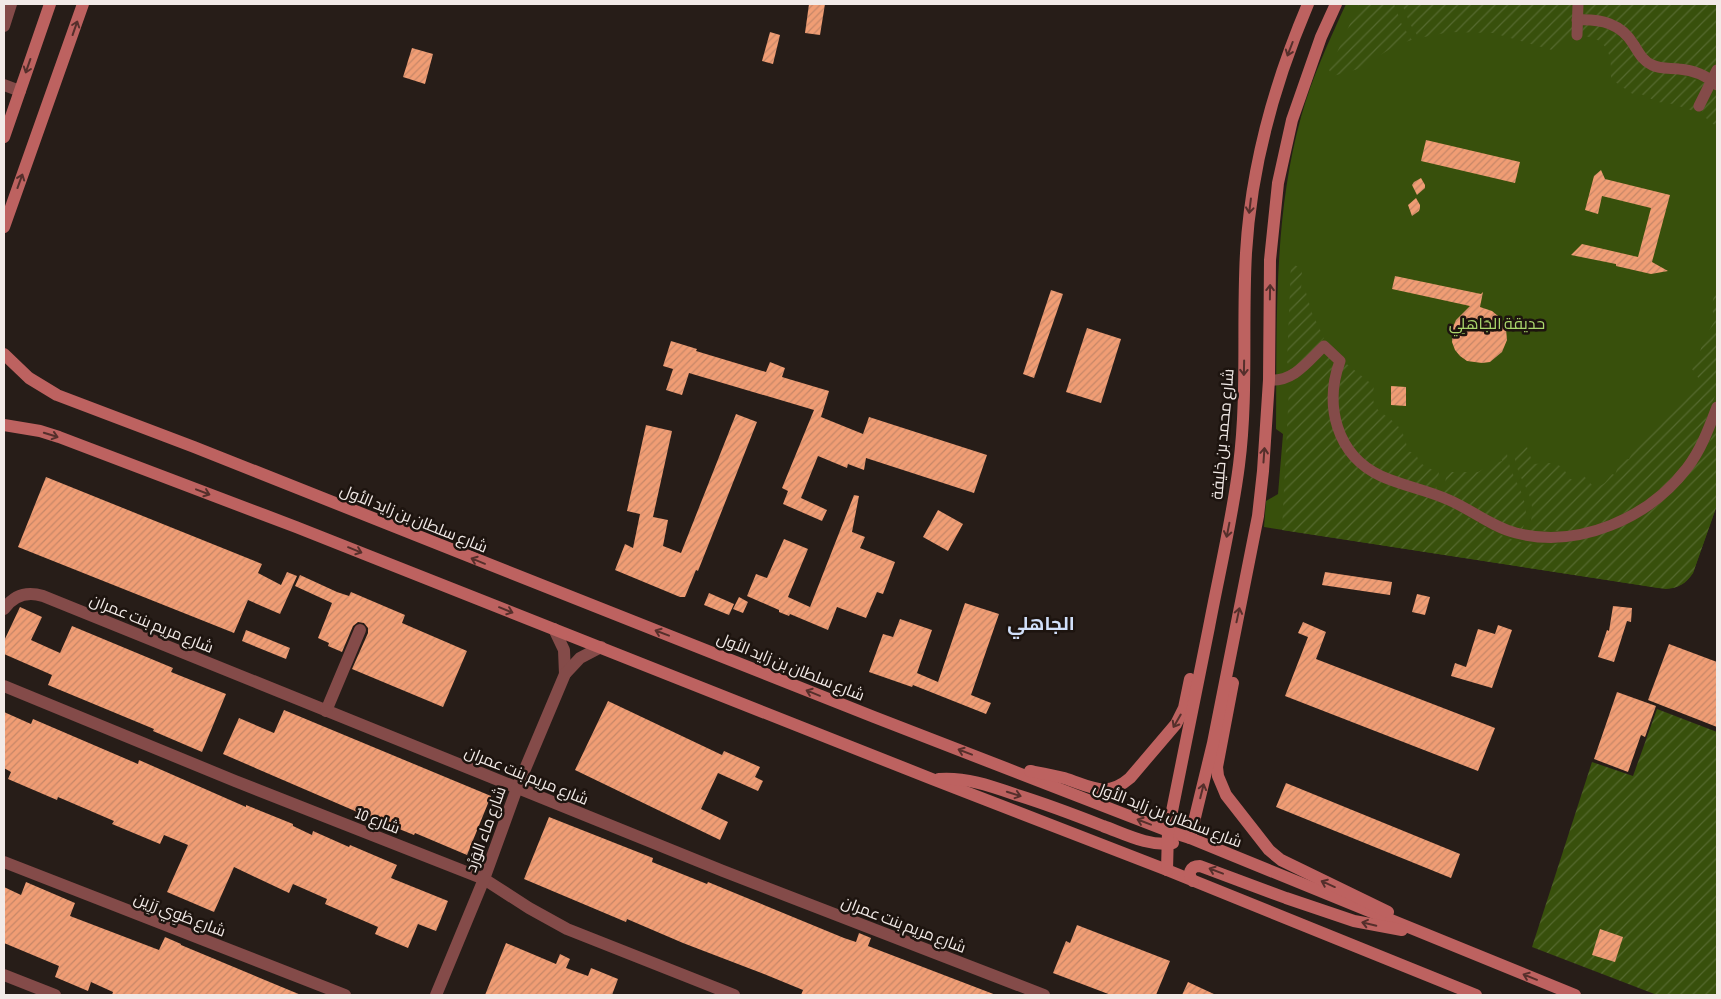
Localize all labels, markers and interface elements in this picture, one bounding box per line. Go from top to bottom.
one-way arrow [71,20,80,36]
one-way arrow [1284,41,1294,56]
one-way arrow [23,58,32,74]
one-way arrow [16,174,25,189]
one-way arrow [1245,198,1255,214]
one-way arrow [1265,284,1274,300]
park label: حديقة الجَاهلِي [1449,315,1545,337]
one-way arrow [1239,360,1249,376]
street label: شارع محمد بن خليفة [1208,368,1240,500]
one-way arrow [43,430,59,440]
one-way arrow [1260,447,1269,463]
street label: شارع سلطان بن زايد الأول [337,481,490,559]
one-way arrow [195,488,211,497]
one-way arrow [1223,521,1233,537]
one-way arrow [347,546,362,555]
one-way arrow [471,555,486,564]
street label: شارع مريم بنت عمران [86,591,216,659]
one-way arrow [498,606,513,615]
one-way arrow [1234,607,1244,623]
district label: الجاهلي [1007,613,1075,639]
one-way arrow [655,628,670,637]
street label: شارع سلطان بن زايد الأول [714,629,867,707]
one-way arrow [806,688,821,697]
one-way arrow [1172,714,1182,729]
street label: شارع مريم بنت عمران [461,743,591,811]
one-way arrow [957,747,973,756]
street label: شارع سلطان بن زايد الأول [1090,778,1244,853]
one-way arrow [1198,783,1207,799]
street label: شارع ماء الوَرْد [462,784,512,875]
one-way arrow [1006,790,1021,799]
street label: شارع 10 [352,804,402,839]
one-way arrow [1137,817,1152,826]
one-way arrow [1208,866,1224,875]
one-way arrow [1321,878,1336,888]
street label: شارع طَوِي رَزِين [130,889,228,944]
street label: شارع مريم بنت عمران [838,893,968,959]
one-way arrow [1361,919,1377,928]
one-way arrow [1522,972,1538,981]

